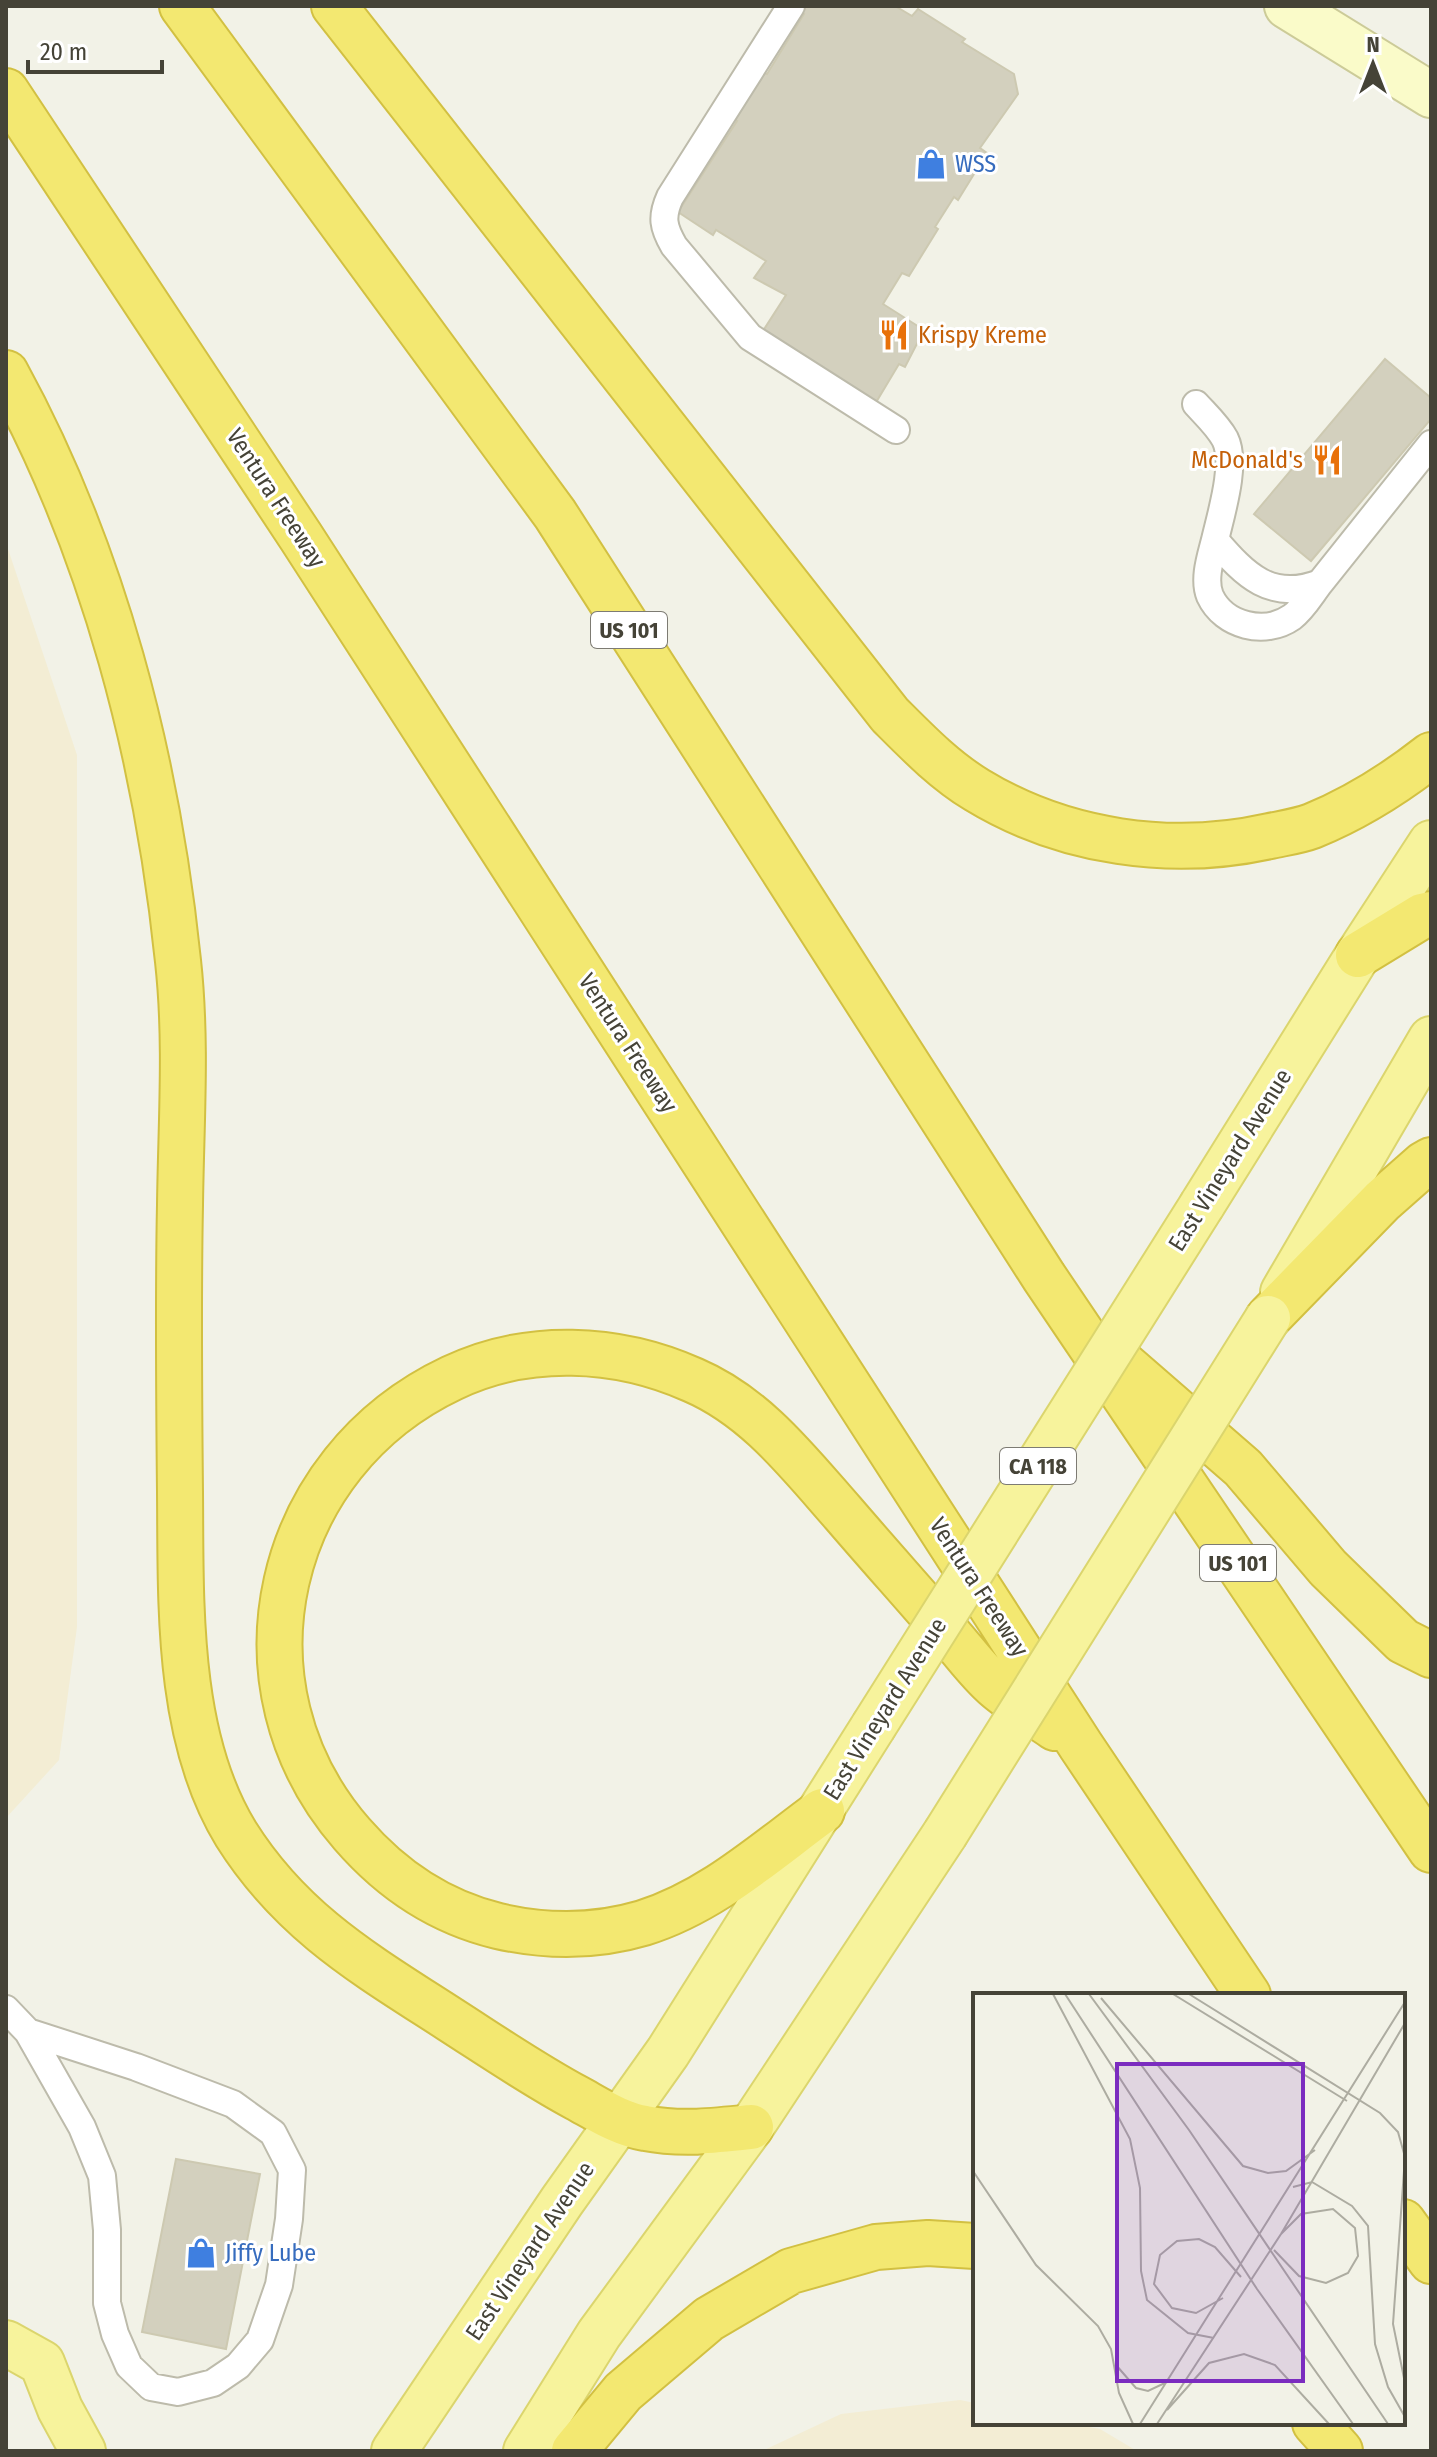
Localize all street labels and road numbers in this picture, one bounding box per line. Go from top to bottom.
street label: Ventura Freeway [221,423,332,573]
road number: US 101 [591,612,667,648]
street label: Ventura Freeway [573,968,684,1118]
street label: East Vineyard Avenue [1163,1064,1297,1256]
road number: CA 118 [1000,1448,1076,1484]
street label: Ventura Freeway [924,1512,1035,1662]
road number: US 101 [1200,1545,1276,1581]
street label: East Vineyard Avenue [818,1613,952,1805]
street label: East Vineyard Avenue [460,2156,600,2346]

